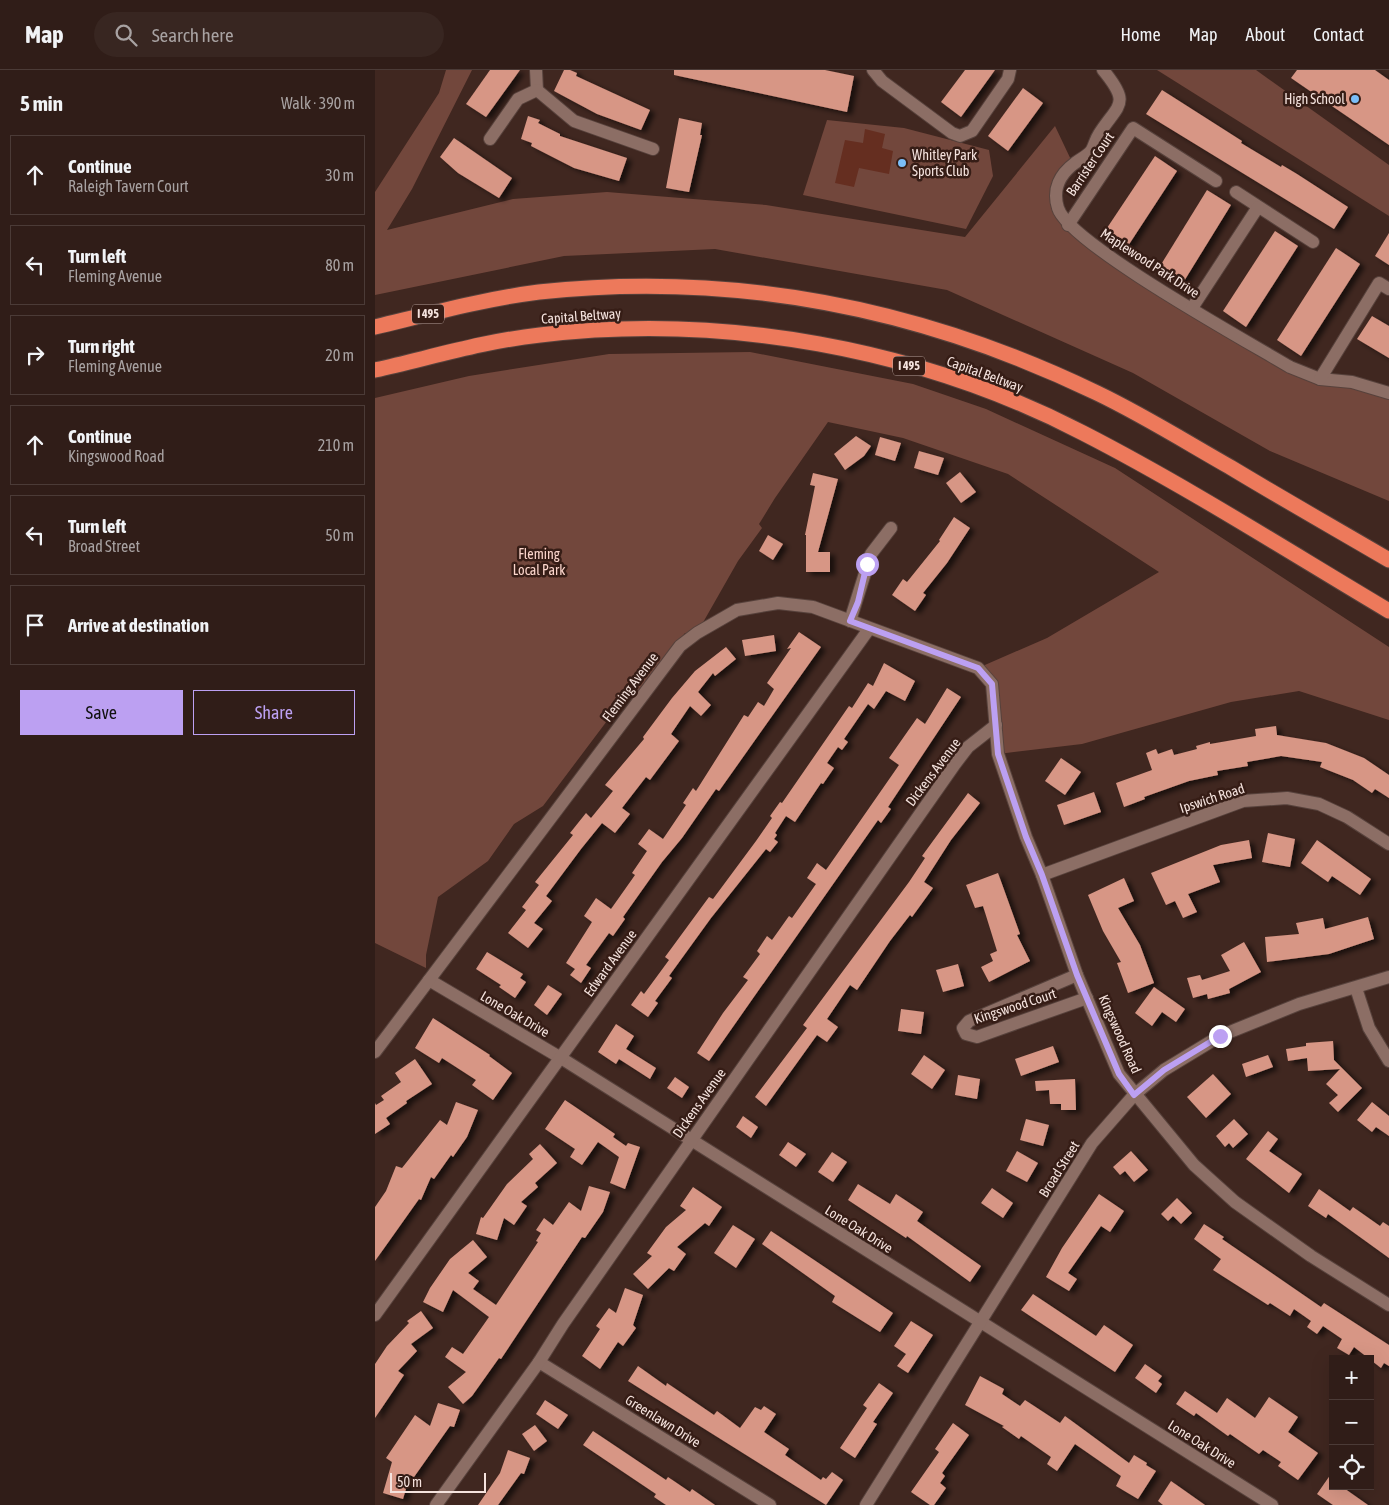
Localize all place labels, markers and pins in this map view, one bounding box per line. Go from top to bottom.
place label: High School [1284,91,1345,107]
marker: High School [1349,93,1361,105]
place label: Whitley Park Sports Club [912,147,977,179]
marker: Whitley Park Sports Club [896,157,908,169]

